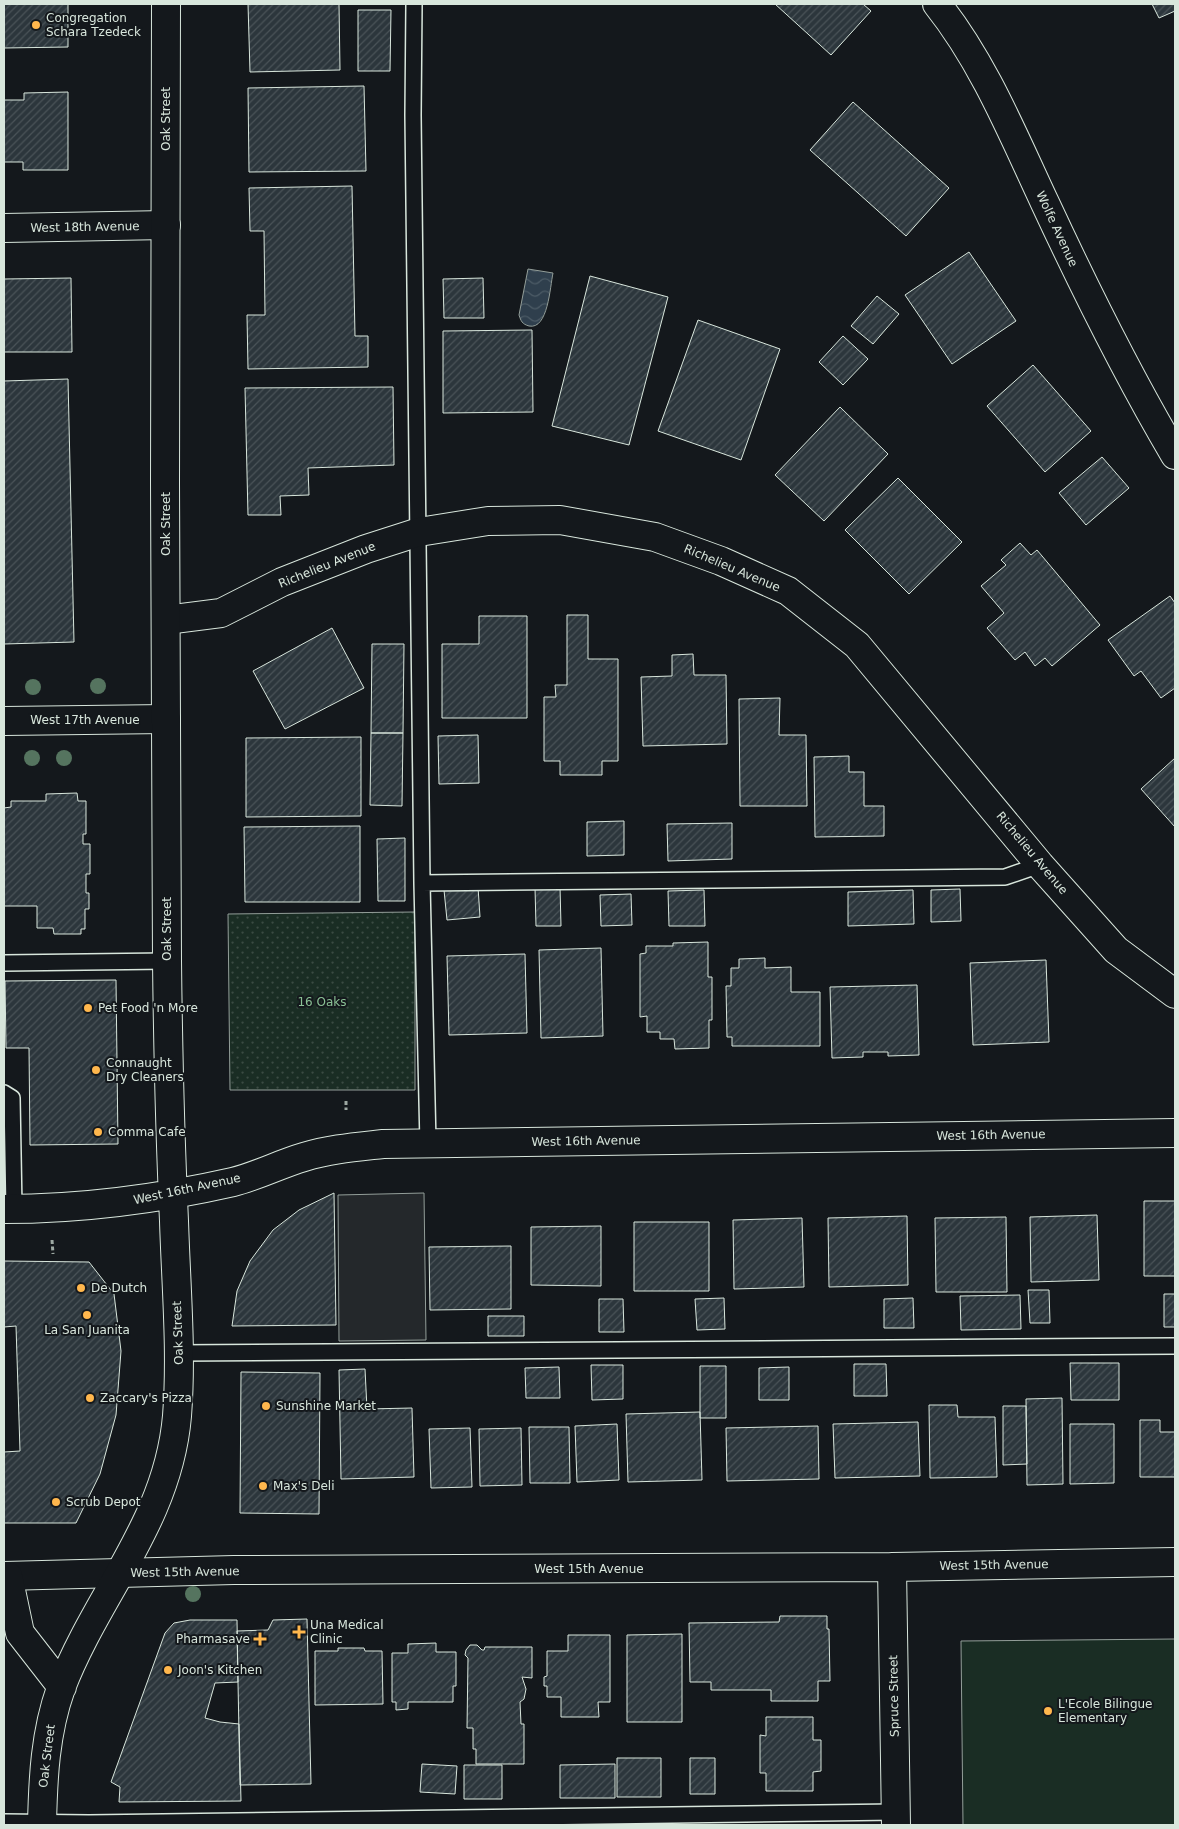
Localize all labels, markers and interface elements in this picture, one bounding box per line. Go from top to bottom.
place label: Congregation Schara Tzedeck [46,11,141,39]
marker: Congregation Schara Tzedeck [30,19,42,31]
street label: Oak Street [159,87,173,151]
street label: Wolfe Avenue [1033,189,1081,269]
street label: West 18th Avenue [30,219,140,235]
street label: Oak Street [159,492,173,556]
street label: Richelieu Avenue [276,539,378,591]
street label: Richelieu Avenue [682,541,782,595]
street label: West 17th Avenue [30,713,140,727]
street label: Richelieu Avenue [993,809,1071,897]
street label: Oak Street [160,897,174,961]
park label: 16 Oaks [297,995,347,1009]
place label: Pet Food 'n More [98,1001,198,1015]
marker: Pet Food 'n More [82,1002,94,1014]
place label: Connaught Dry Cleaners [106,1056,184,1084]
marker: Connaught Dry Cleaners [90,1064,102,1076]
place label: Comma Cafe [108,1125,186,1139]
marker: Comma Cafe [92,1126,104,1138]
street label: West 16th Avenue [936,1127,1046,1143]
street label: West 16th Avenue [531,1133,641,1149]
street label: West 16th Avenue [132,1171,242,1207]
place label: De Dutch [91,1281,147,1295]
marker: De Dutch [75,1282,87,1294]
street label: Oak Street [170,1300,186,1365]
marker: La San Juanita [81,1309,93,1321]
place label: La San Juanita [44,1323,130,1337]
place label: Zaccary's Pizza [100,1391,192,1405]
marker: Zaccary's Pizza [84,1392,96,1404]
place label: Sunshine Market [276,1399,376,1413]
marker: Sunshine Market [260,1400,272,1412]
place label: Max's Deli [273,1479,334,1493]
marker: Max's Deli [257,1480,269,1492]
place label: Scrub Depot [66,1495,141,1509]
marker: Scrub Depot [50,1496,62,1508]
street label: West 15th Avenue [939,1557,1049,1573]
street label: West 15th Avenue [534,1562,644,1576]
street label: West 15th Avenue [130,1564,240,1580]
place label: Una Medical Clinic [310,1618,384,1646]
marker: Una Medical Clinic [292,1625,306,1639]
place label: Pharmasave [176,1632,250,1646]
marker: Pharmasave [254,1633,266,1645]
street label: Spruce Street [886,1655,902,1737]
place label: Joon's Kitchen [177,1663,262,1677]
marker: Joon's Kitchen [162,1664,174,1676]
place label: L'Ecole Bilingue Elementary [1058,1697,1152,1725]
marker: L'Ecole Bilingue Elementary [1042,1705,1054,1717]
street label: Oak Street [36,1723,58,1789]

